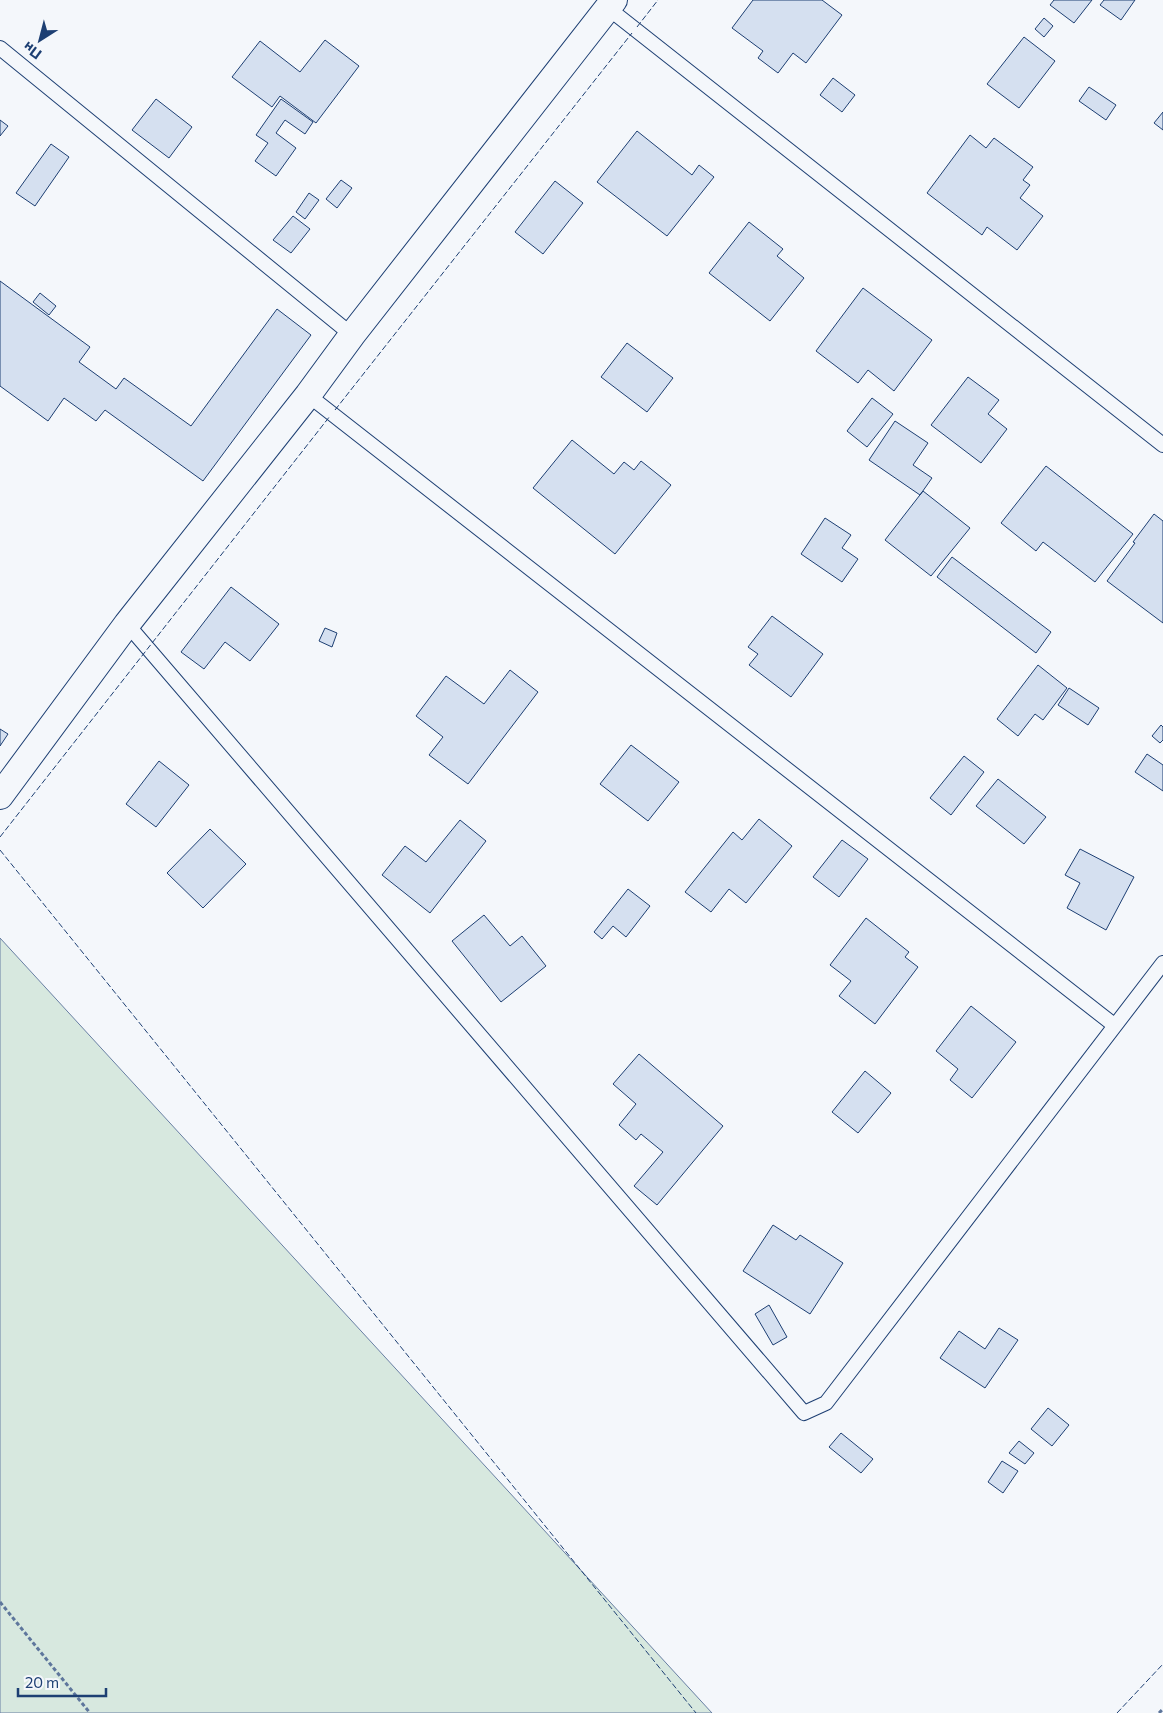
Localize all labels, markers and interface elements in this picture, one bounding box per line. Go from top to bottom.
north arrow [15,15,65,65]
text: Пн [20,39,45,63]
scale bar [18,1666,105,1698]
text: 20 m [25,1673,59,1691]

